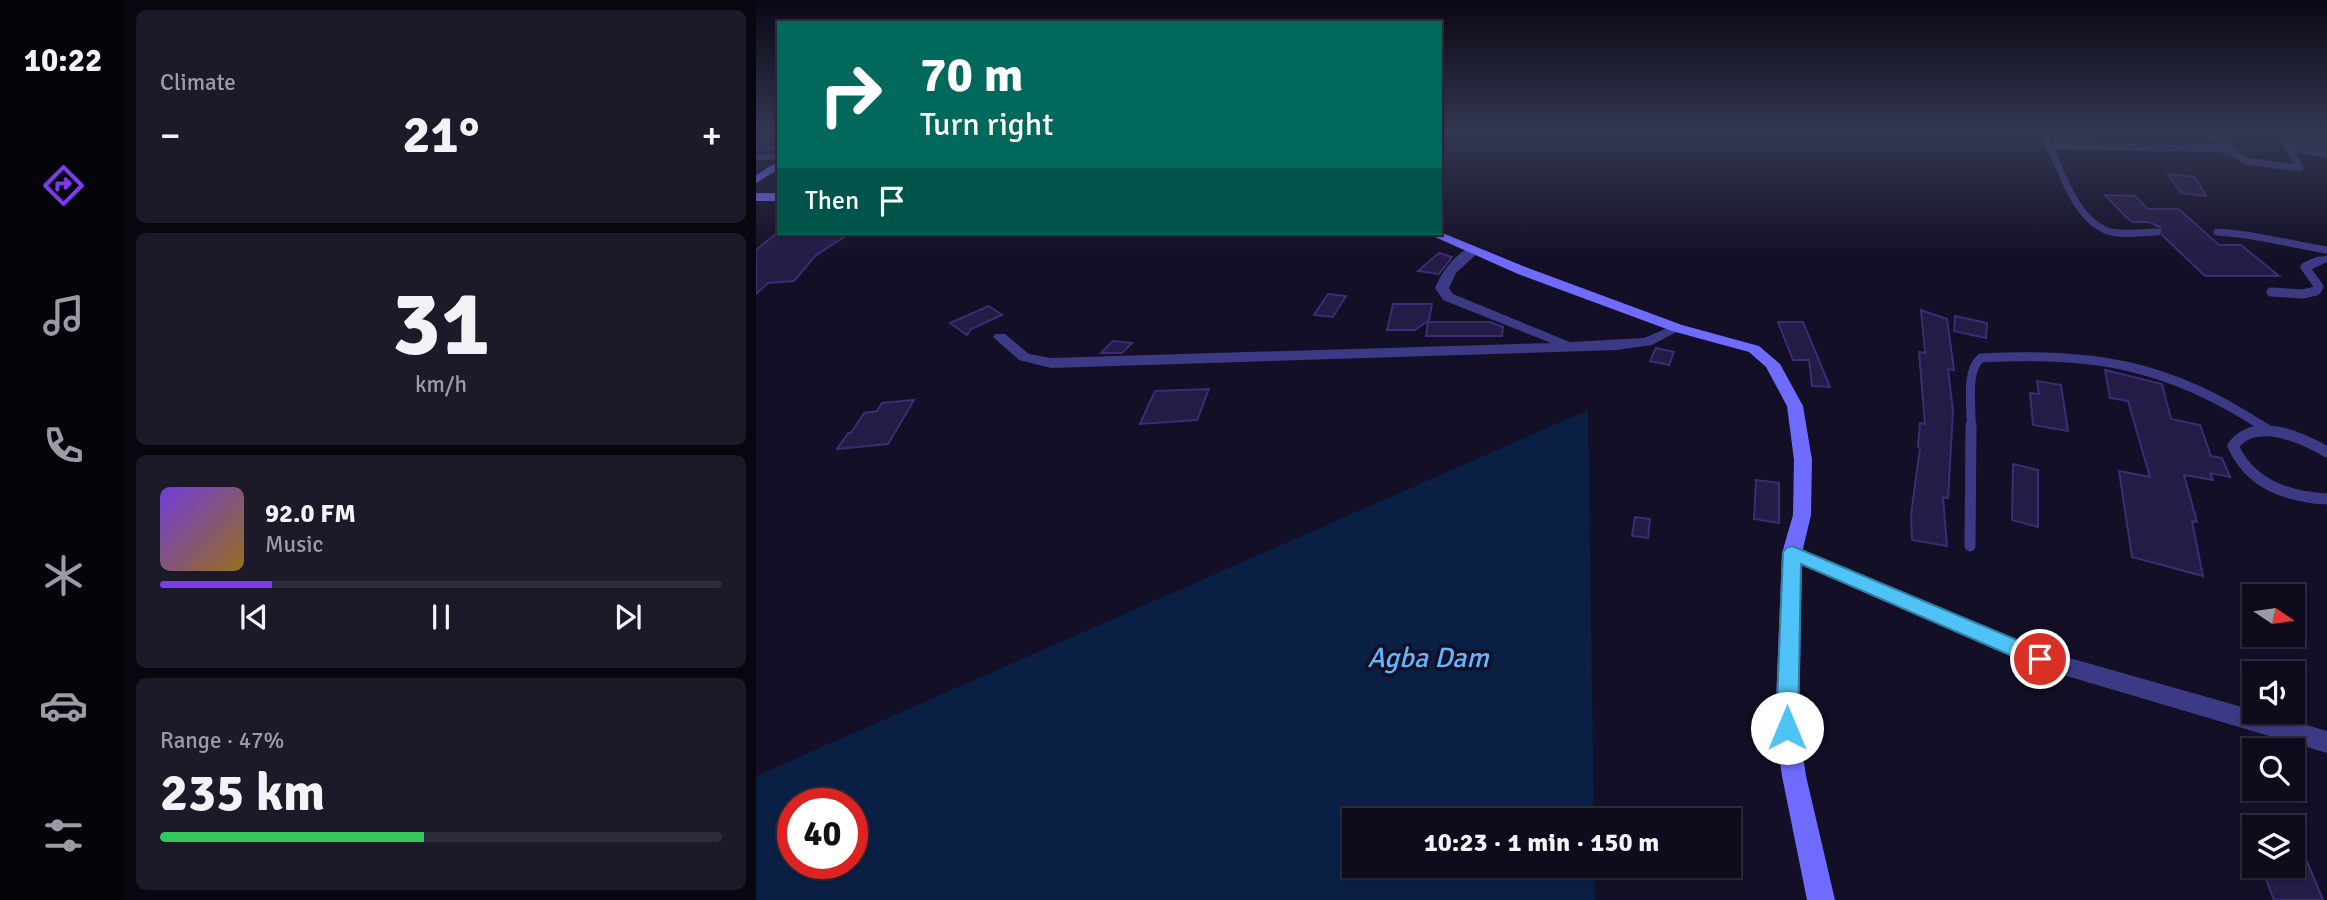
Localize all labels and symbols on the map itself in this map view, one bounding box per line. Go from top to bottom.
north arrow [2242,584,2305,648]
pin [2010,629,2070,689]
water label: Agba Dam [1367,641,1489,675]
position arrow [1750,691,1824,765]
speed limit sign: 40 [777,788,868,879]

